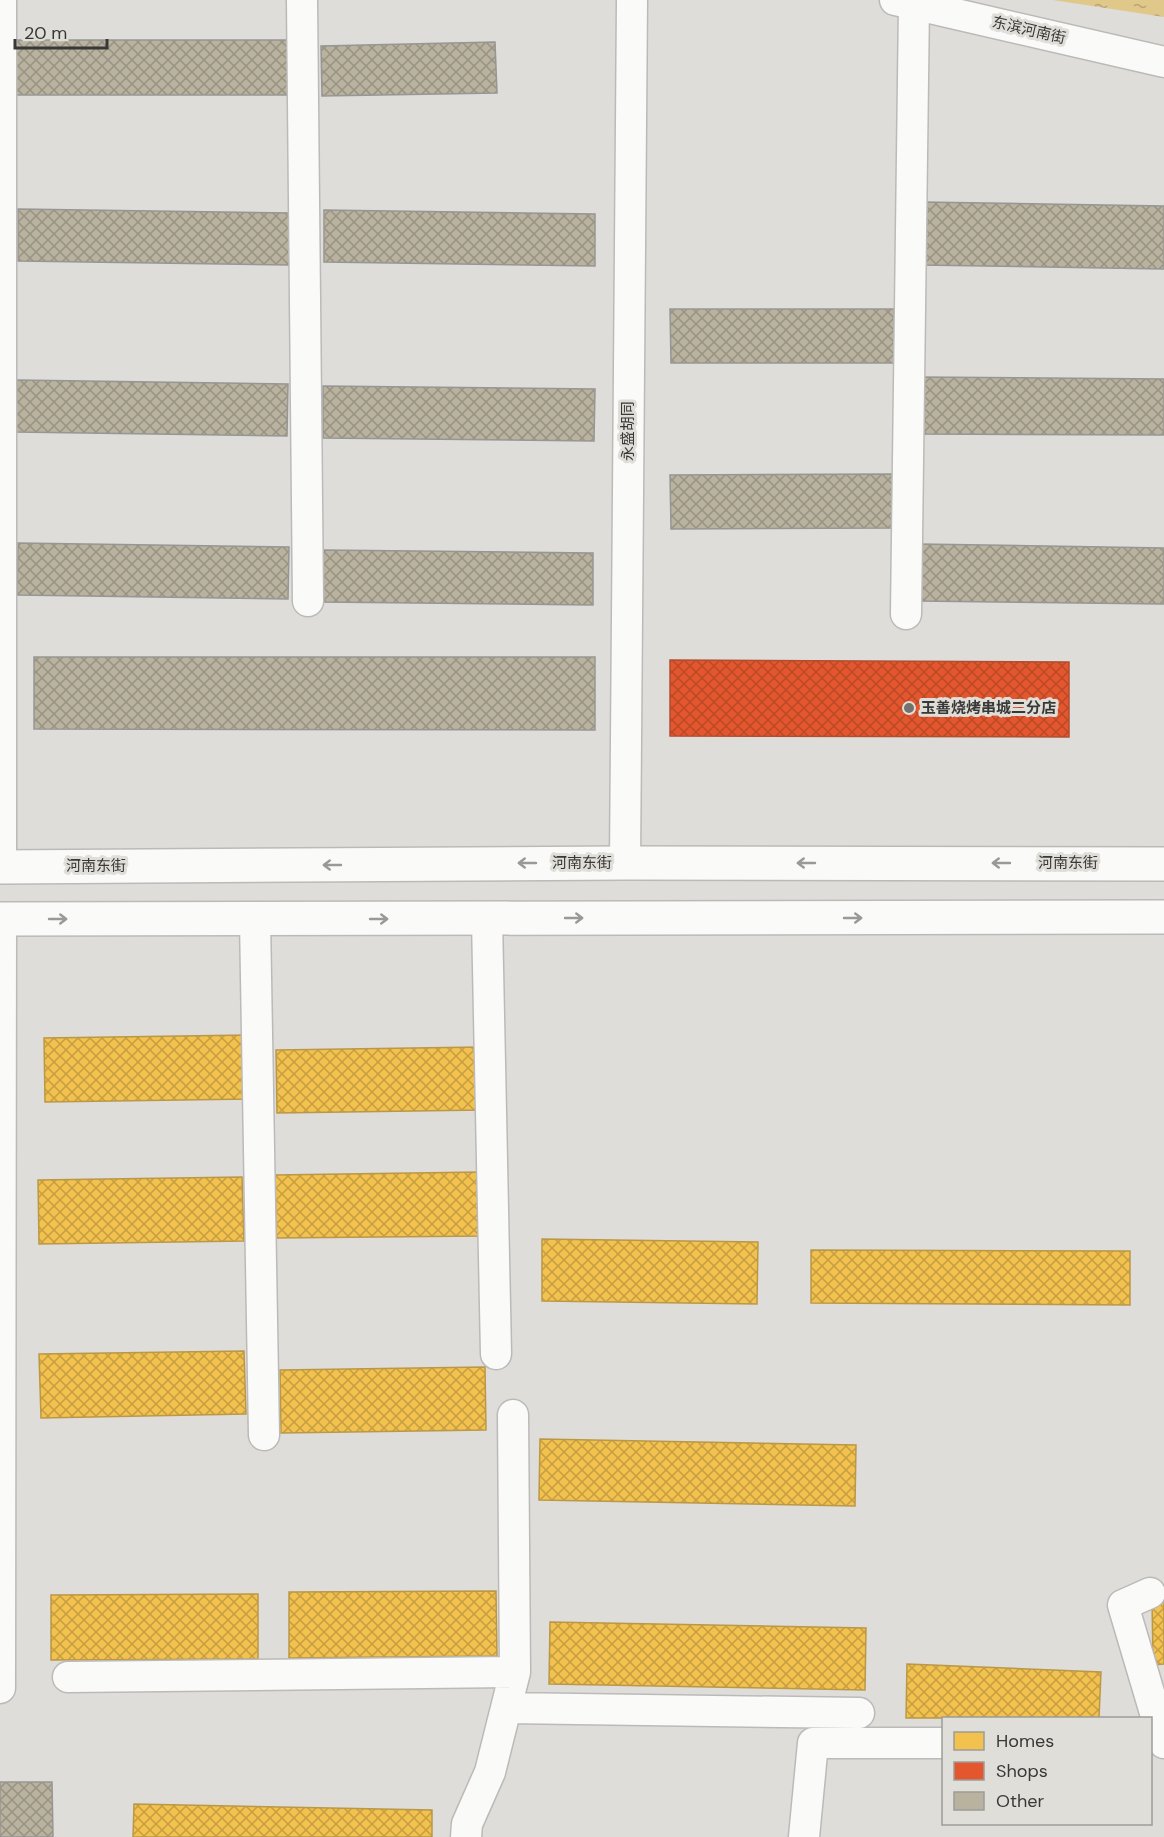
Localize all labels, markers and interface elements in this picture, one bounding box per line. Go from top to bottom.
scale bar [15,12,106,50]
street label: 东滨河南街 [990,12,1068,48]
text: 20 m [24,21,67,45]
street label: 永盛胡同 [618,401,638,461]
place label: 玉善烧烤串城二分店 [921,698,1056,718]
marker: 玉善烧烤串城二分店 [902,701,916,715]
street label: 河南东街 [552,853,612,873]
street label: 河南东街 [1038,853,1098,873]
street label: 河南东街 [66,856,126,876]
one-way arrow [517,857,537,869]
one-way arrow [796,857,816,869]
one-way arrow [991,857,1011,869]
one-way arrow [322,859,342,871]
one-way arrow [564,912,584,924]
one-way arrow [843,912,863,924]
one-way arrow [48,913,68,925]
one-way arrow [369,913,389,925]
legend [942,1717,1152,1825]
text: Homes [996,1729,1054,1753]
text: Shops [996,1759,1048,1783]
text: Other [996,1789,1045,1813]

